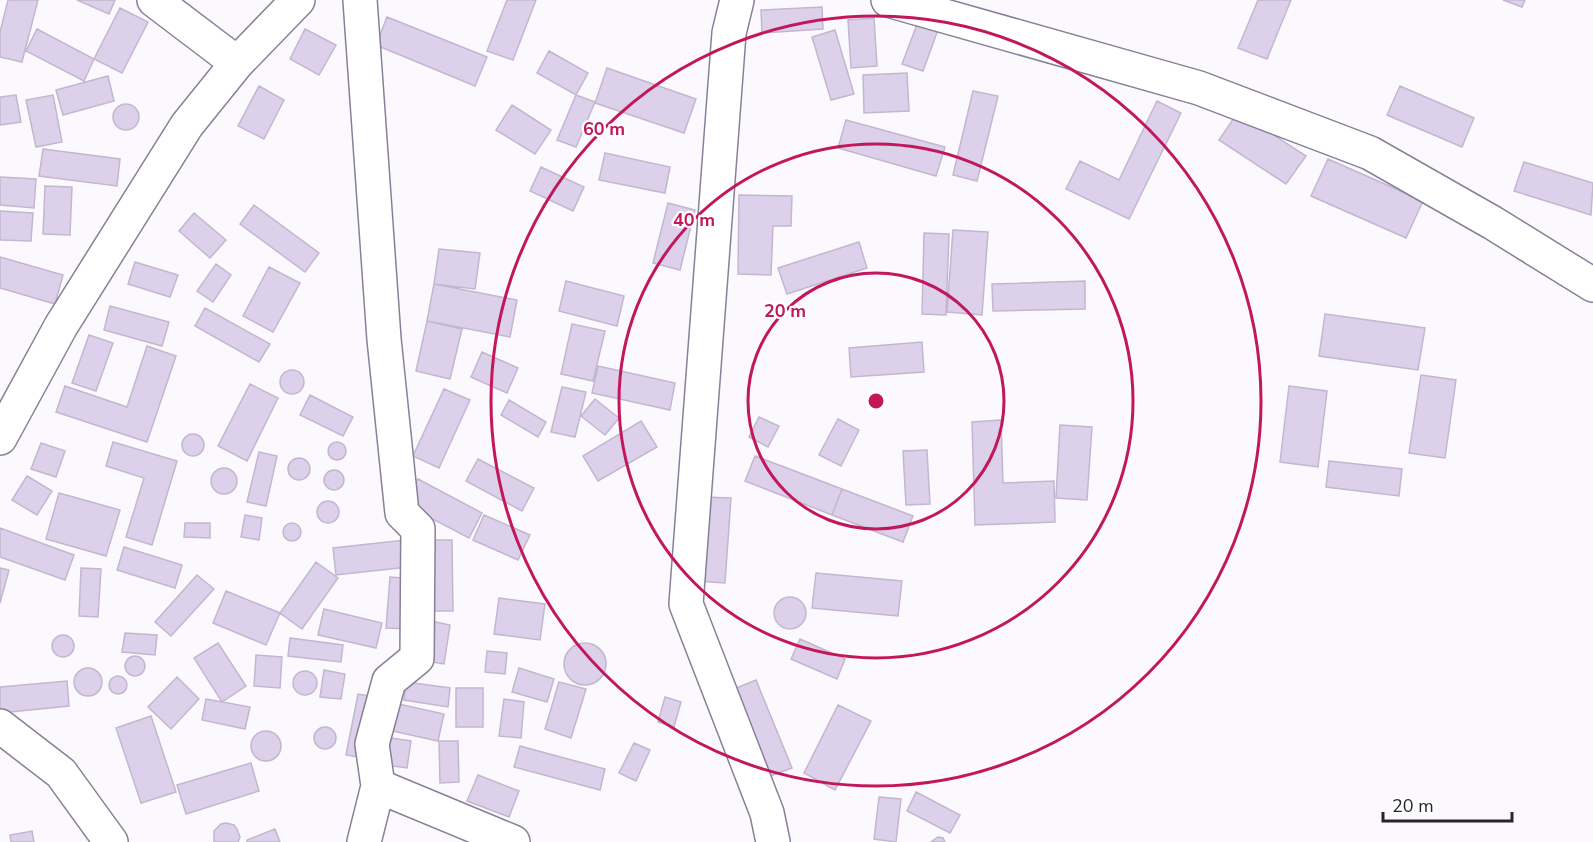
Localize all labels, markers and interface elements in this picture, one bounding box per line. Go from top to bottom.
text: 60 m [583,117,625,141]
text: 40 m [673,208,715,232]
text: 20 m [764,299,806,323]
centre of rings [866,391,886,411]
scale bar [1383,785,1512,823]
text: 20 m [1392,794,1434,818]

